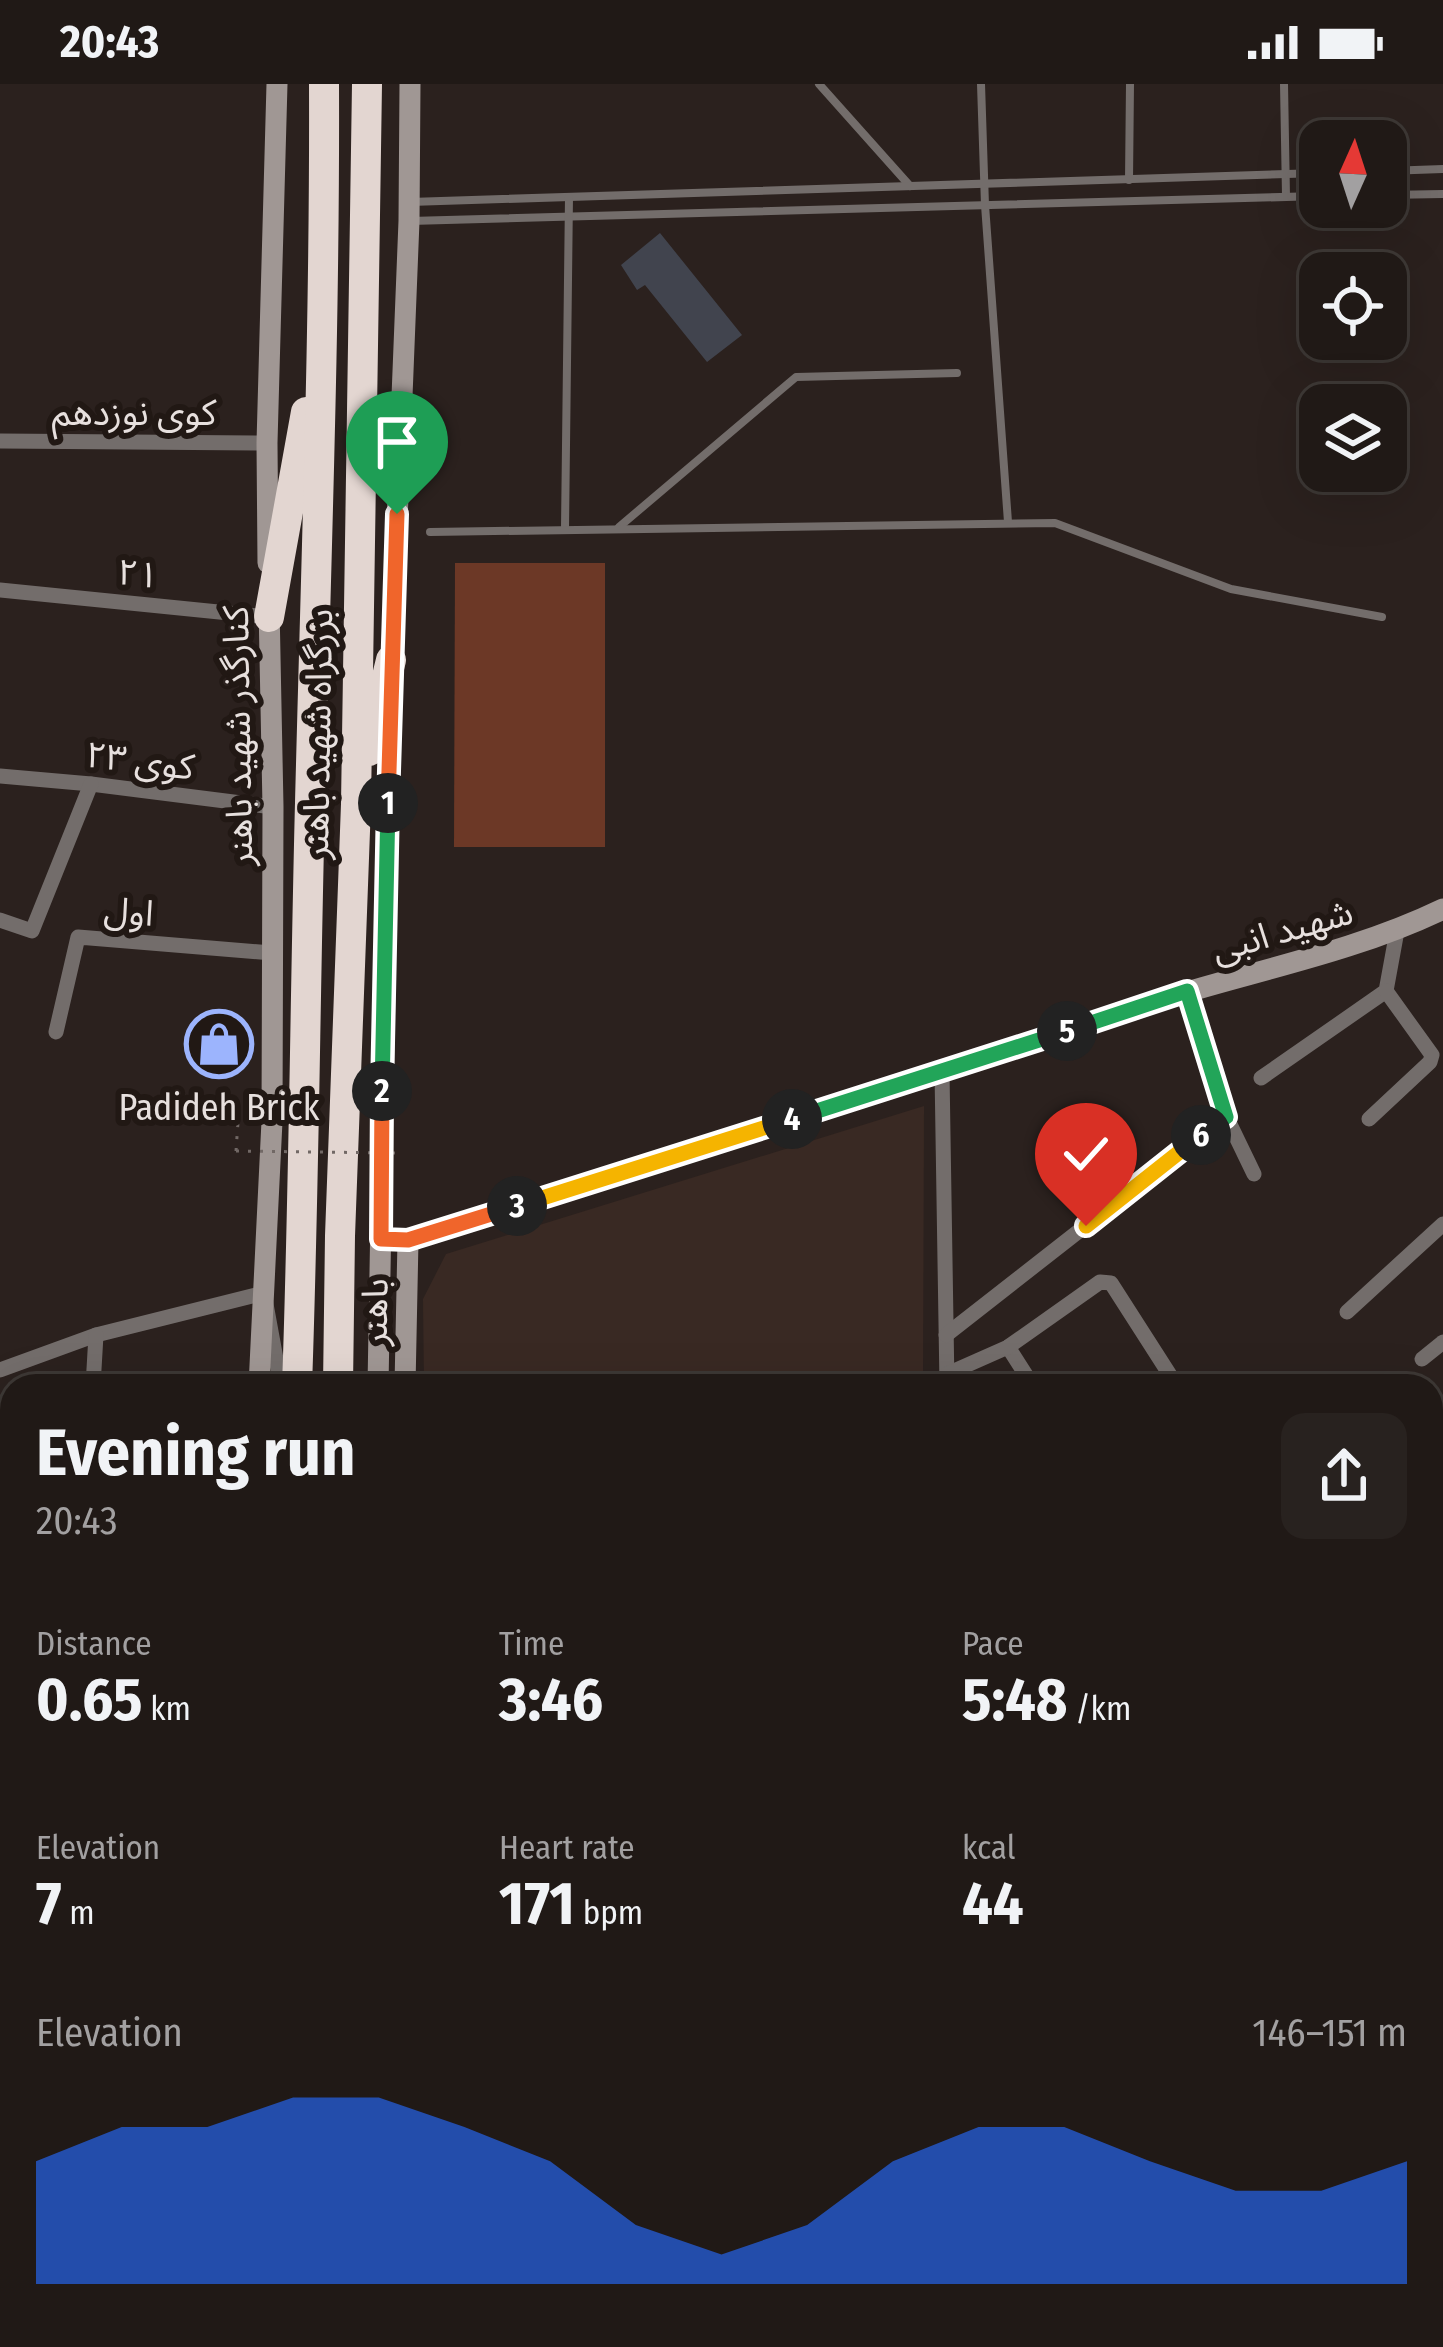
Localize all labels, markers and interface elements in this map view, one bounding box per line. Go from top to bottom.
text: 20:43 [60,15,159,69]
north arrow [1299,120,1407,228]
map controls [1299,120,1407,492]
button: locate [1299,252,1407,360]
button: layers [1299,384,1407,492]
street label: کوی نوزدهم [52,391,217,440]
pin [346,391,448,514]
icon: arrive [364,409,430,475]
street label: ۲۱ [115,550,161,598]
street label: کنارگذر شهید باهنر [214,604,262,867]
street label: بزرگراه شهید باهنر [294,608,342,861]
street label: کوی ۲۳ [83,733,198,790]
pin: 1 [358,773,418,833]
text: 1 [381,783,395,823]
street label: اول [102,888,156,936]
street label: شهید انبی [1207,890,1358,972]
pin: 5 [1037,1001,1097,1061]
shop icon: Padideh Brick [184,1009,254,1079]
text: 5 [1059,1011,1075,1051]
pin: 2 [352,1061,412,1121]
text: 2 [374,1071,390,1111]
place label: Padideh Brick [119,1086,320,1130]
pin: 4 [762,1089,822,1149]
text: 4 [784,1099,800,1139]
pin [1035,1103,1137,1226]
pin: 6 [1171,1105,1231,1165]
text: 6 [1192,1115,1210,1155]
icon: check [1053,1121,1119,1187]
pin: 3 [487,1176,547,1236]
text: 3 [509,1186,525,1226]
street label: باهنر [352,1278,398,1347]
text: Evening run [36,1413,356,1492]
button: share [1281,1413,1407,1539]
text: 20:43 [36,1498,118,1544]
text: Distance [36,1624,152,1664]
text: Time [499,1624,564,1664]
text: Pace [962,1624,1024,1664]
text: 0.65 [36,1664,142,1736]
text: 3:46 [499,1664,603,1736]
text: 5:48 [962,1664,1067,1736]
text: km [142,1689,191,1729]
text: /km [1067,1689,1131,1729]
text: Elevation [36,1828,160,1868]
text: Heart rate [499,1828,635,1868]
text: kcal [962,1828,1015,1868]
text: 7 [36,1868,62,1940]
text: 171 [499,1868,575,1940]
text: 44 [962,1868,1024,1940]
text: m [62,1893,95,1933]
text: bpm [575,1893,643,1933]
text: Elevation [36,2010,183,2056]
text: 146–151 m [1252,2010,1407,2056]

